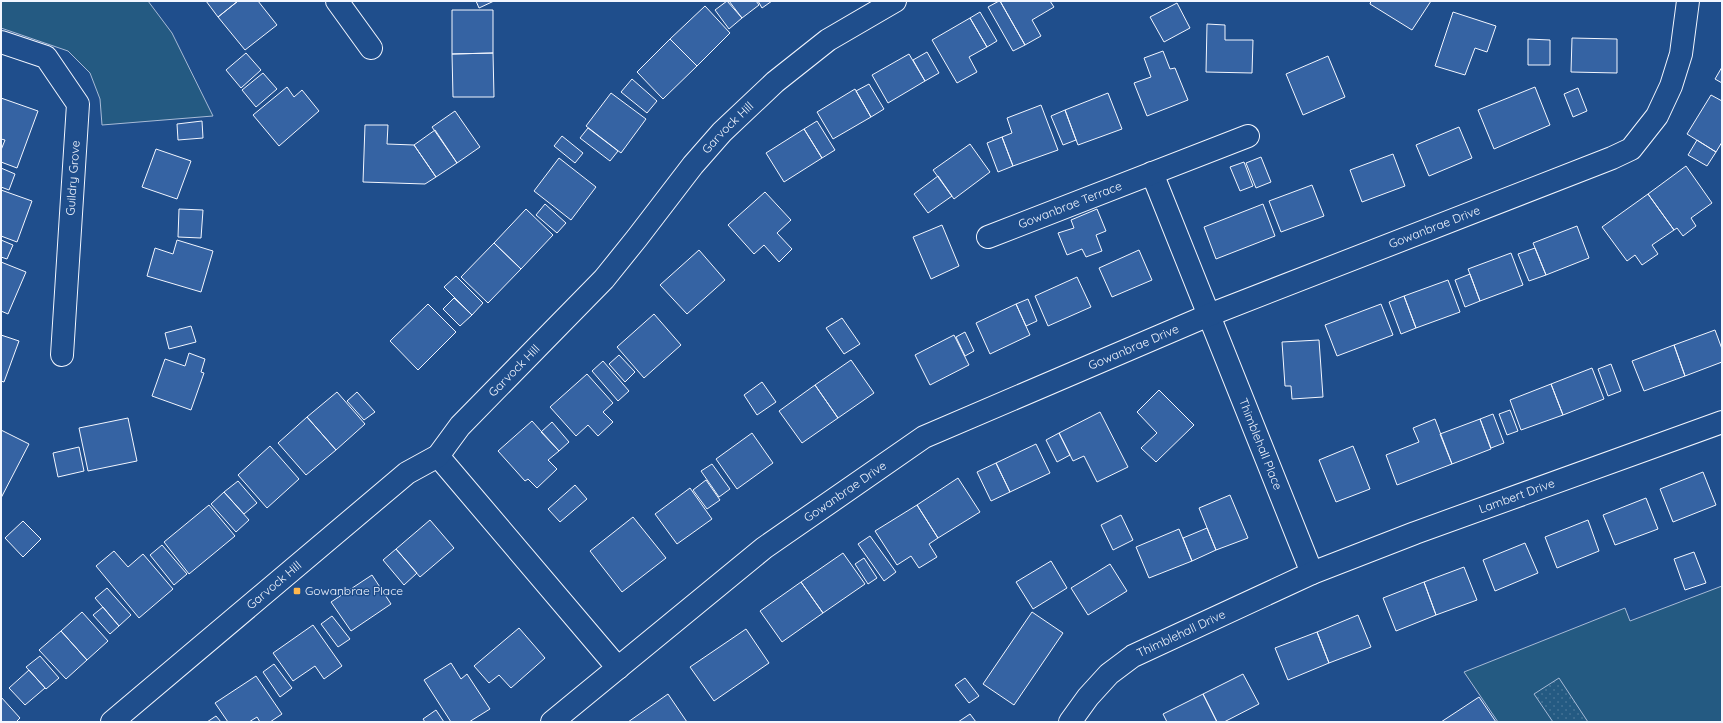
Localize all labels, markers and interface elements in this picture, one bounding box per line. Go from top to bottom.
street label: Garvock Hill [698,98,756,157]
street label: Guildry Grove [62,140,83,216]
street label: Gowanbrae Terrace [1016,178,1124,232]
street label: Gowanbrae Drive [1386,202,1482,251]
street label: Gowanbrae Drive [1086,321,1181,373]
street label: Garvock Hill [485,341,543,400]
street label: Thimblehall Place [1236,396,1286,492]
street label: Gowanbrae Drive [801,457,889,525]
street label: Lambert Drive [1477,475,1557,516]
street label: Garvock Hill [243,557,304,612]
place label: Gowanbrae Place [305,583,403,598]
marker: Gowanbrae Place [292,586,302,596]
street label: Thimblehall Drive [1134,606,1228,660]

